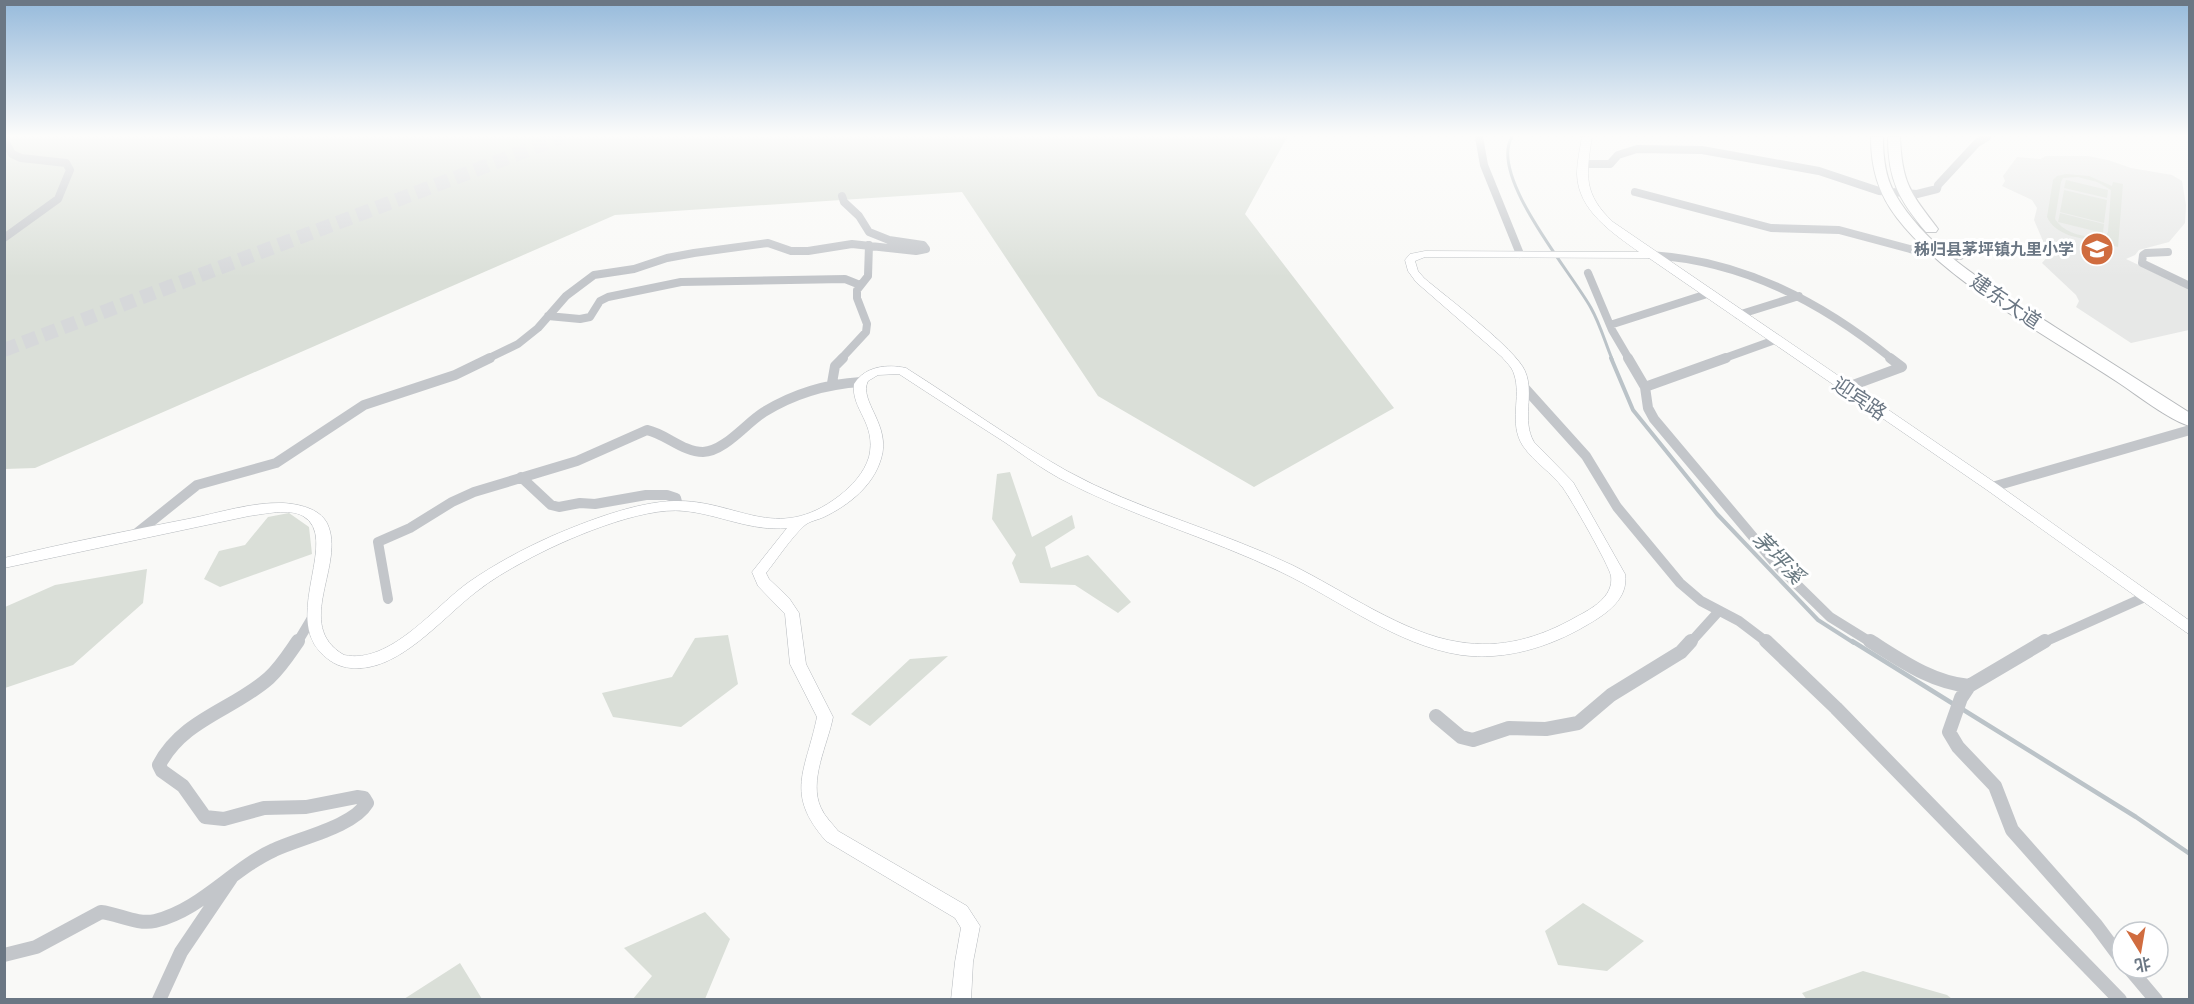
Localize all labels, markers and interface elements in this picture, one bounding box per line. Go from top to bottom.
school or university icon: 秭归县茅坪镇九里小学 [2079,231,2115,267]
place label: 秭归县茅坪镇九里小学 [1914,238,2074,260]
street label: 建东大道 [1965,267,2047,335]
street label: 迎宾路 [1828,370,1892,426]
water label: 茅坪溪 [1747,525,1812,591]
north arrow [2110,920,2170,980]
text: 北 [2133,952,2153,977]

